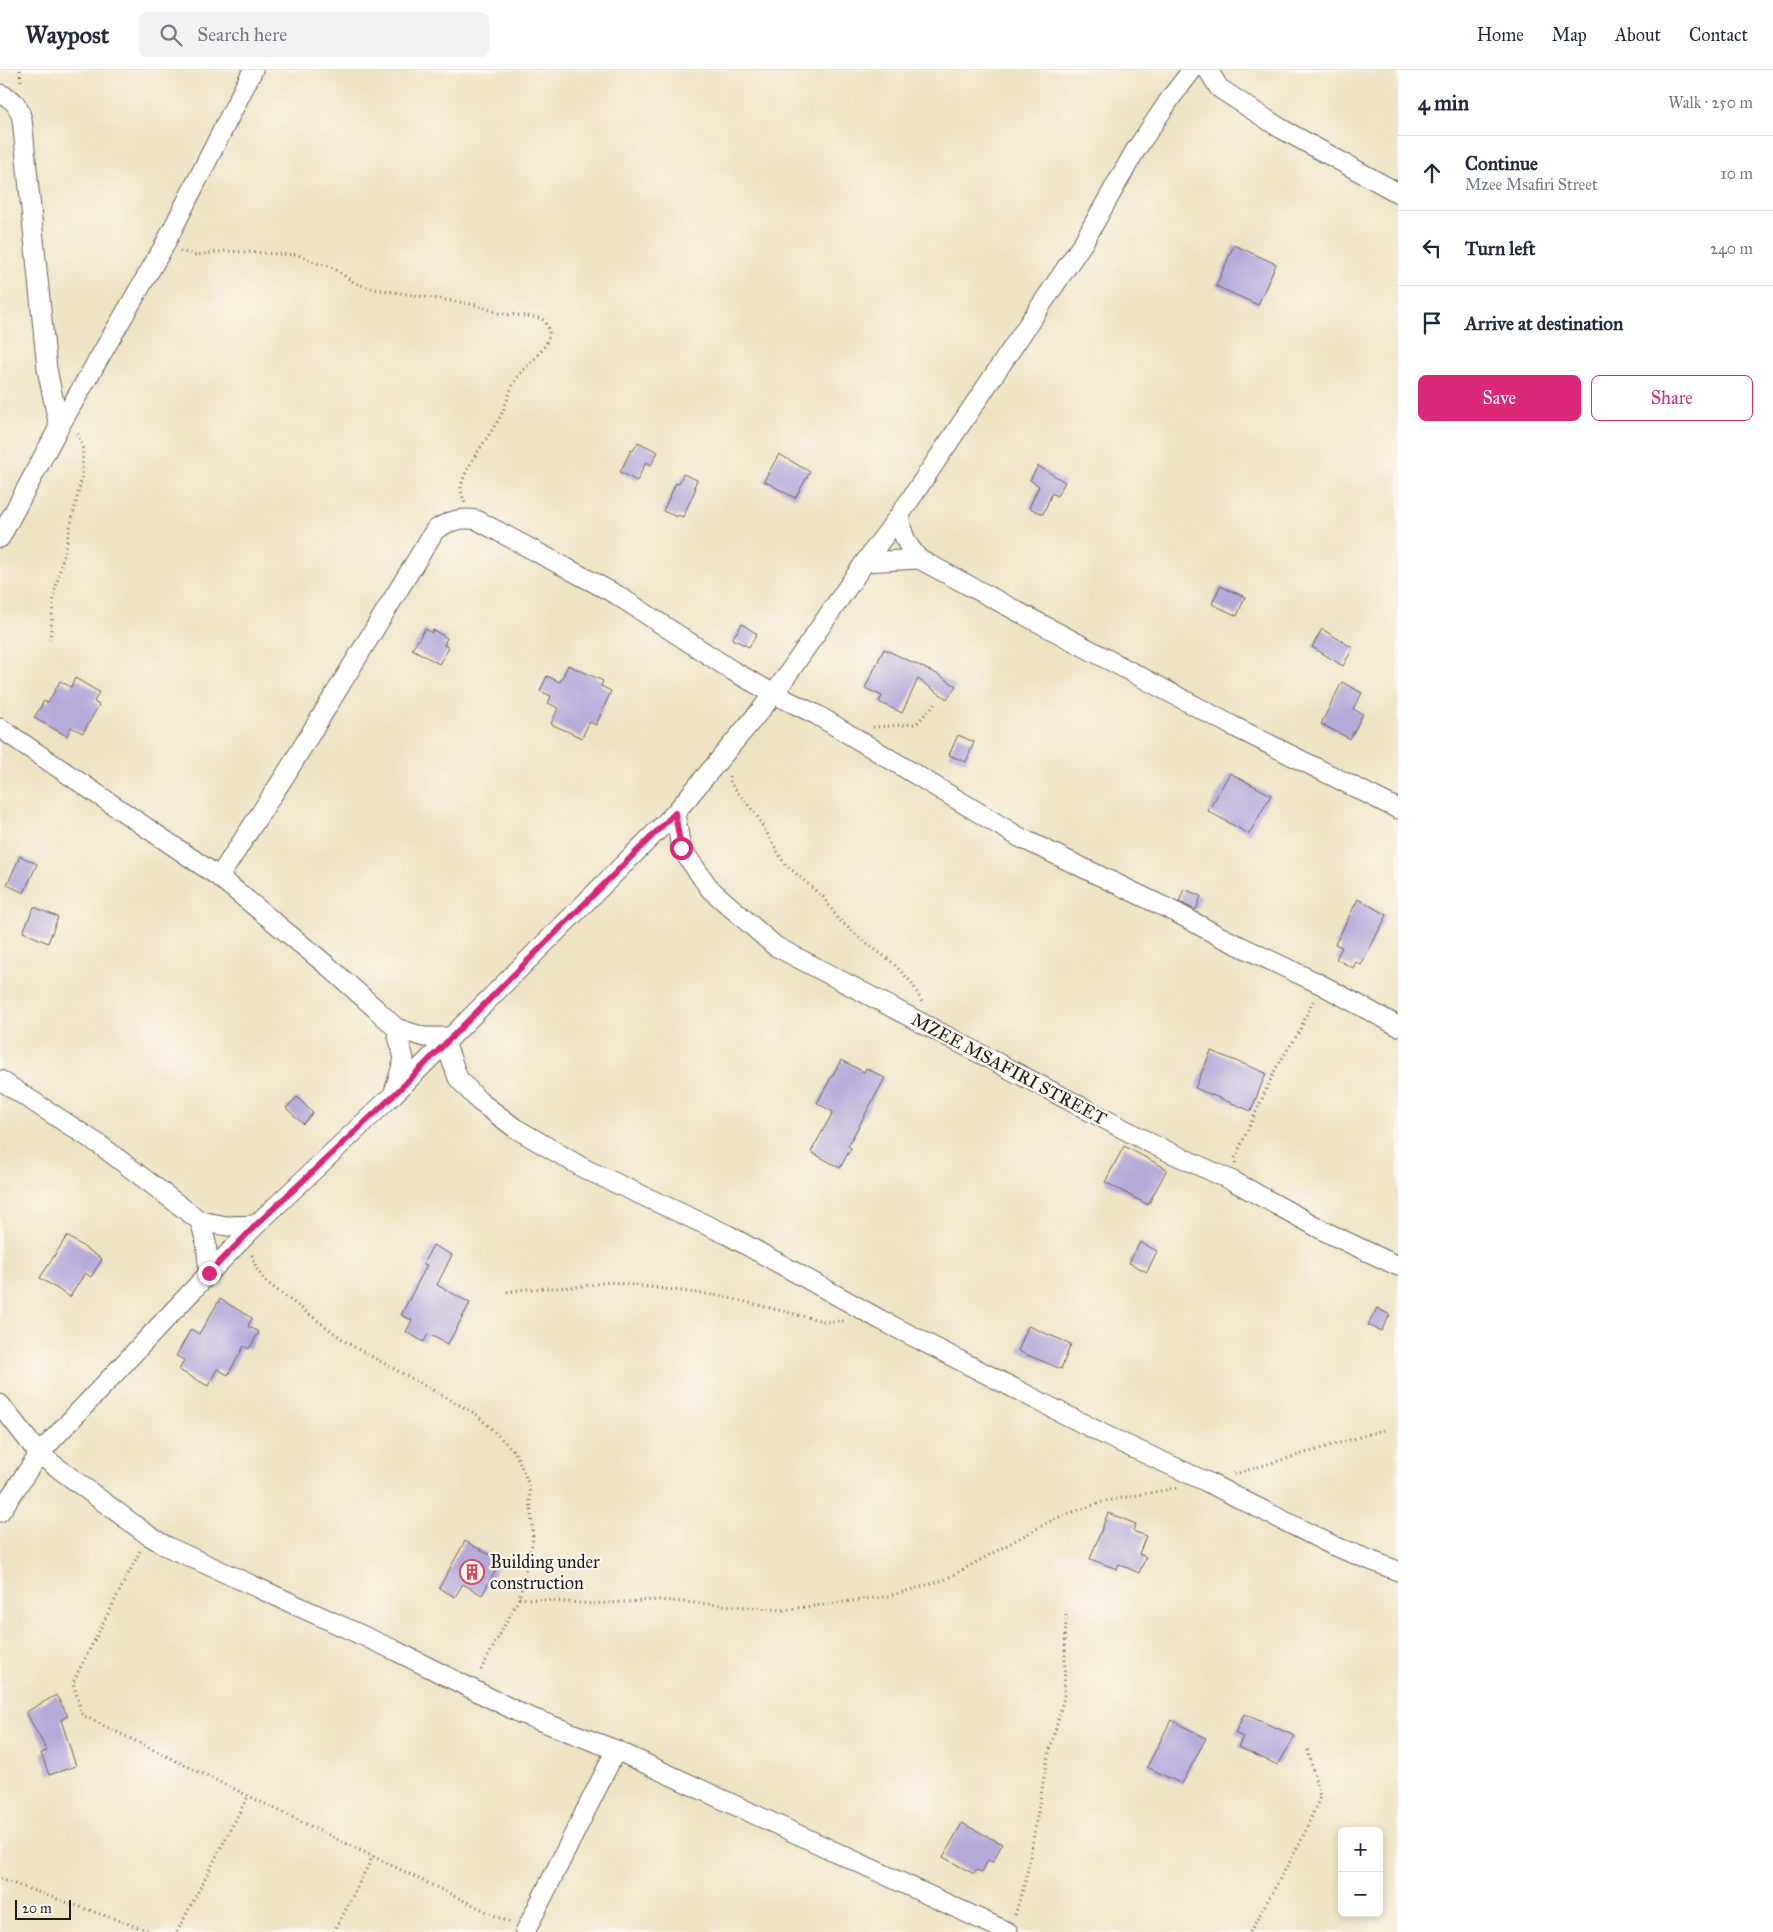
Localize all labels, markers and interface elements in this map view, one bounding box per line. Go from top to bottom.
search box [139,12,489,57]
text: Waypost [25,20,109,50]
icon: search [157,21,185,49]
text: Search here [197,23,287,46]
text: Home [1477,24,1524,46]
text: Map [1552,24,1587,46]
text: About [1615,24,1661,46]
text: Contact [1689,24,1748,46]
text: 4 min [1418,90,1469,116]
text: Walk · 250 m [1668,93,1753,112]
text: Continue [1465,152,1538,175]
icon: ahead [1418,159,1446,187]
text: 10 m [1721,164,1753,183]
text: Mzee Msafiri Street [1465,175,1598,194]
icon: left [1418,234,1446,262]
text: Turn left [1465,237,1535,260]
text: 240 m [1710,239,1753,258]
icon: arrive [1418,309,1446,337]
text: Arrive at destination [1465,312,1623,335]
button: Save [1418,375,1581,421]
button: Share [1591,375,1753,421]
route start [670,837,693,860]
street label: MZEE MSAFIRI STREET [908,1008,1110,1130]
route end [198,1262,221,1285]
place label: Building under construction [490,1551,600,1594]
building icon: Building under construction [459,1559,485,1585]
map controls [1338,1827,1383,1917]
button: + [1338,1827,1383,1872]
button: − [1338,1872,1383,1917]
scale bar [15,1897,71,1920]
text: 20 m [22,1900,52,1917]

